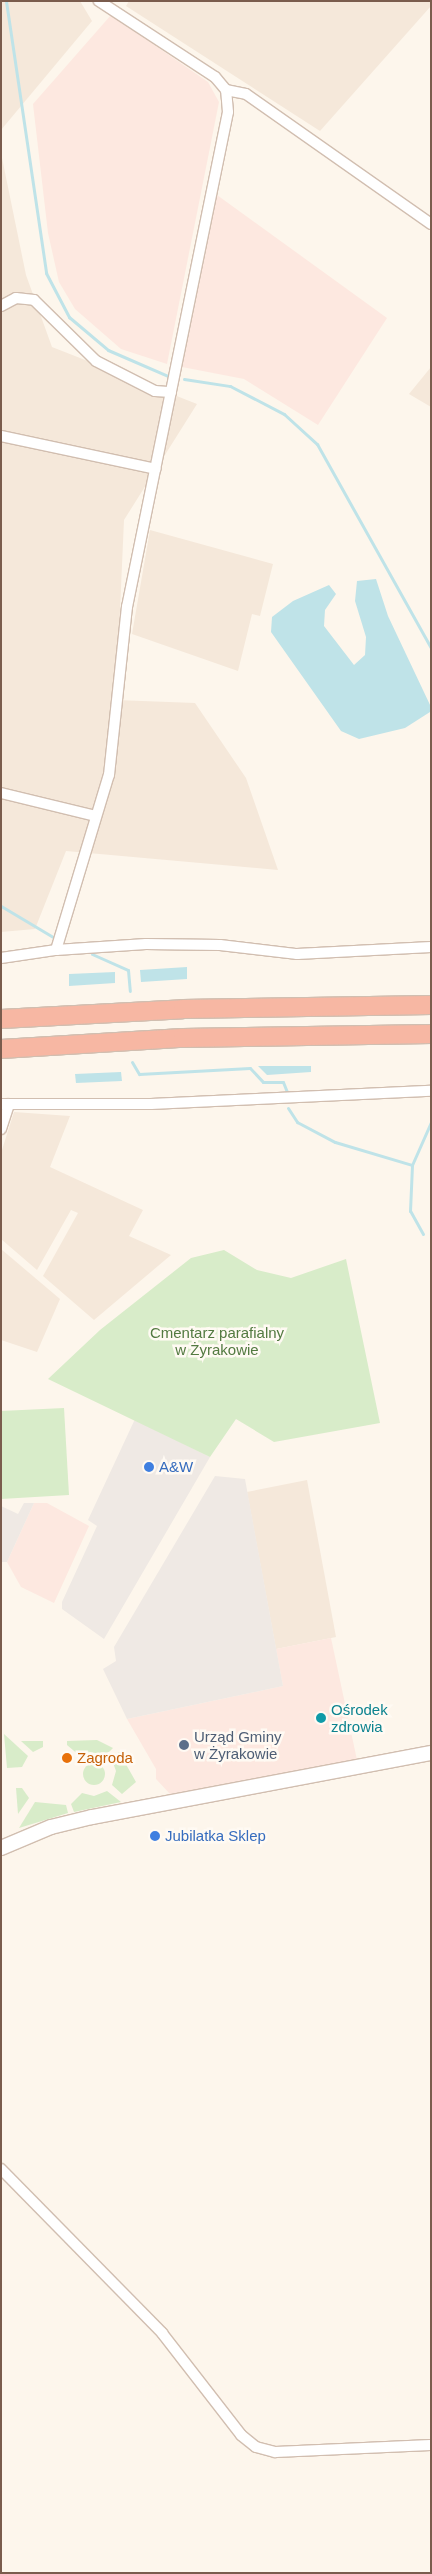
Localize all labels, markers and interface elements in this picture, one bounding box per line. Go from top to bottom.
park label: Cmentarz parafialny w Żyrakowie [150,1323,284,1358]
place label: A&W [159,1458,193,1476]
marker: A&W [143,1461,155,1473]
place label: Ośrodek zdrowia [331,1700,388,1735]
marker: Ośrodek zdrowia [315,1712,327,1724]
place label: Urząd Gminy w Żyrakowie [194,1727,282,1762]
marker: Urząd Gminy w Żyrakowie [178,1739,190,1751]
place label: Zagroda [77,1749,133,1767]
marker: Zagroda [61,1752,73,1764]
place label: Jubilatka Sklep [165,1827,266,1845]
marker: Jubilatka Sklep [149,1830,161,1842]

